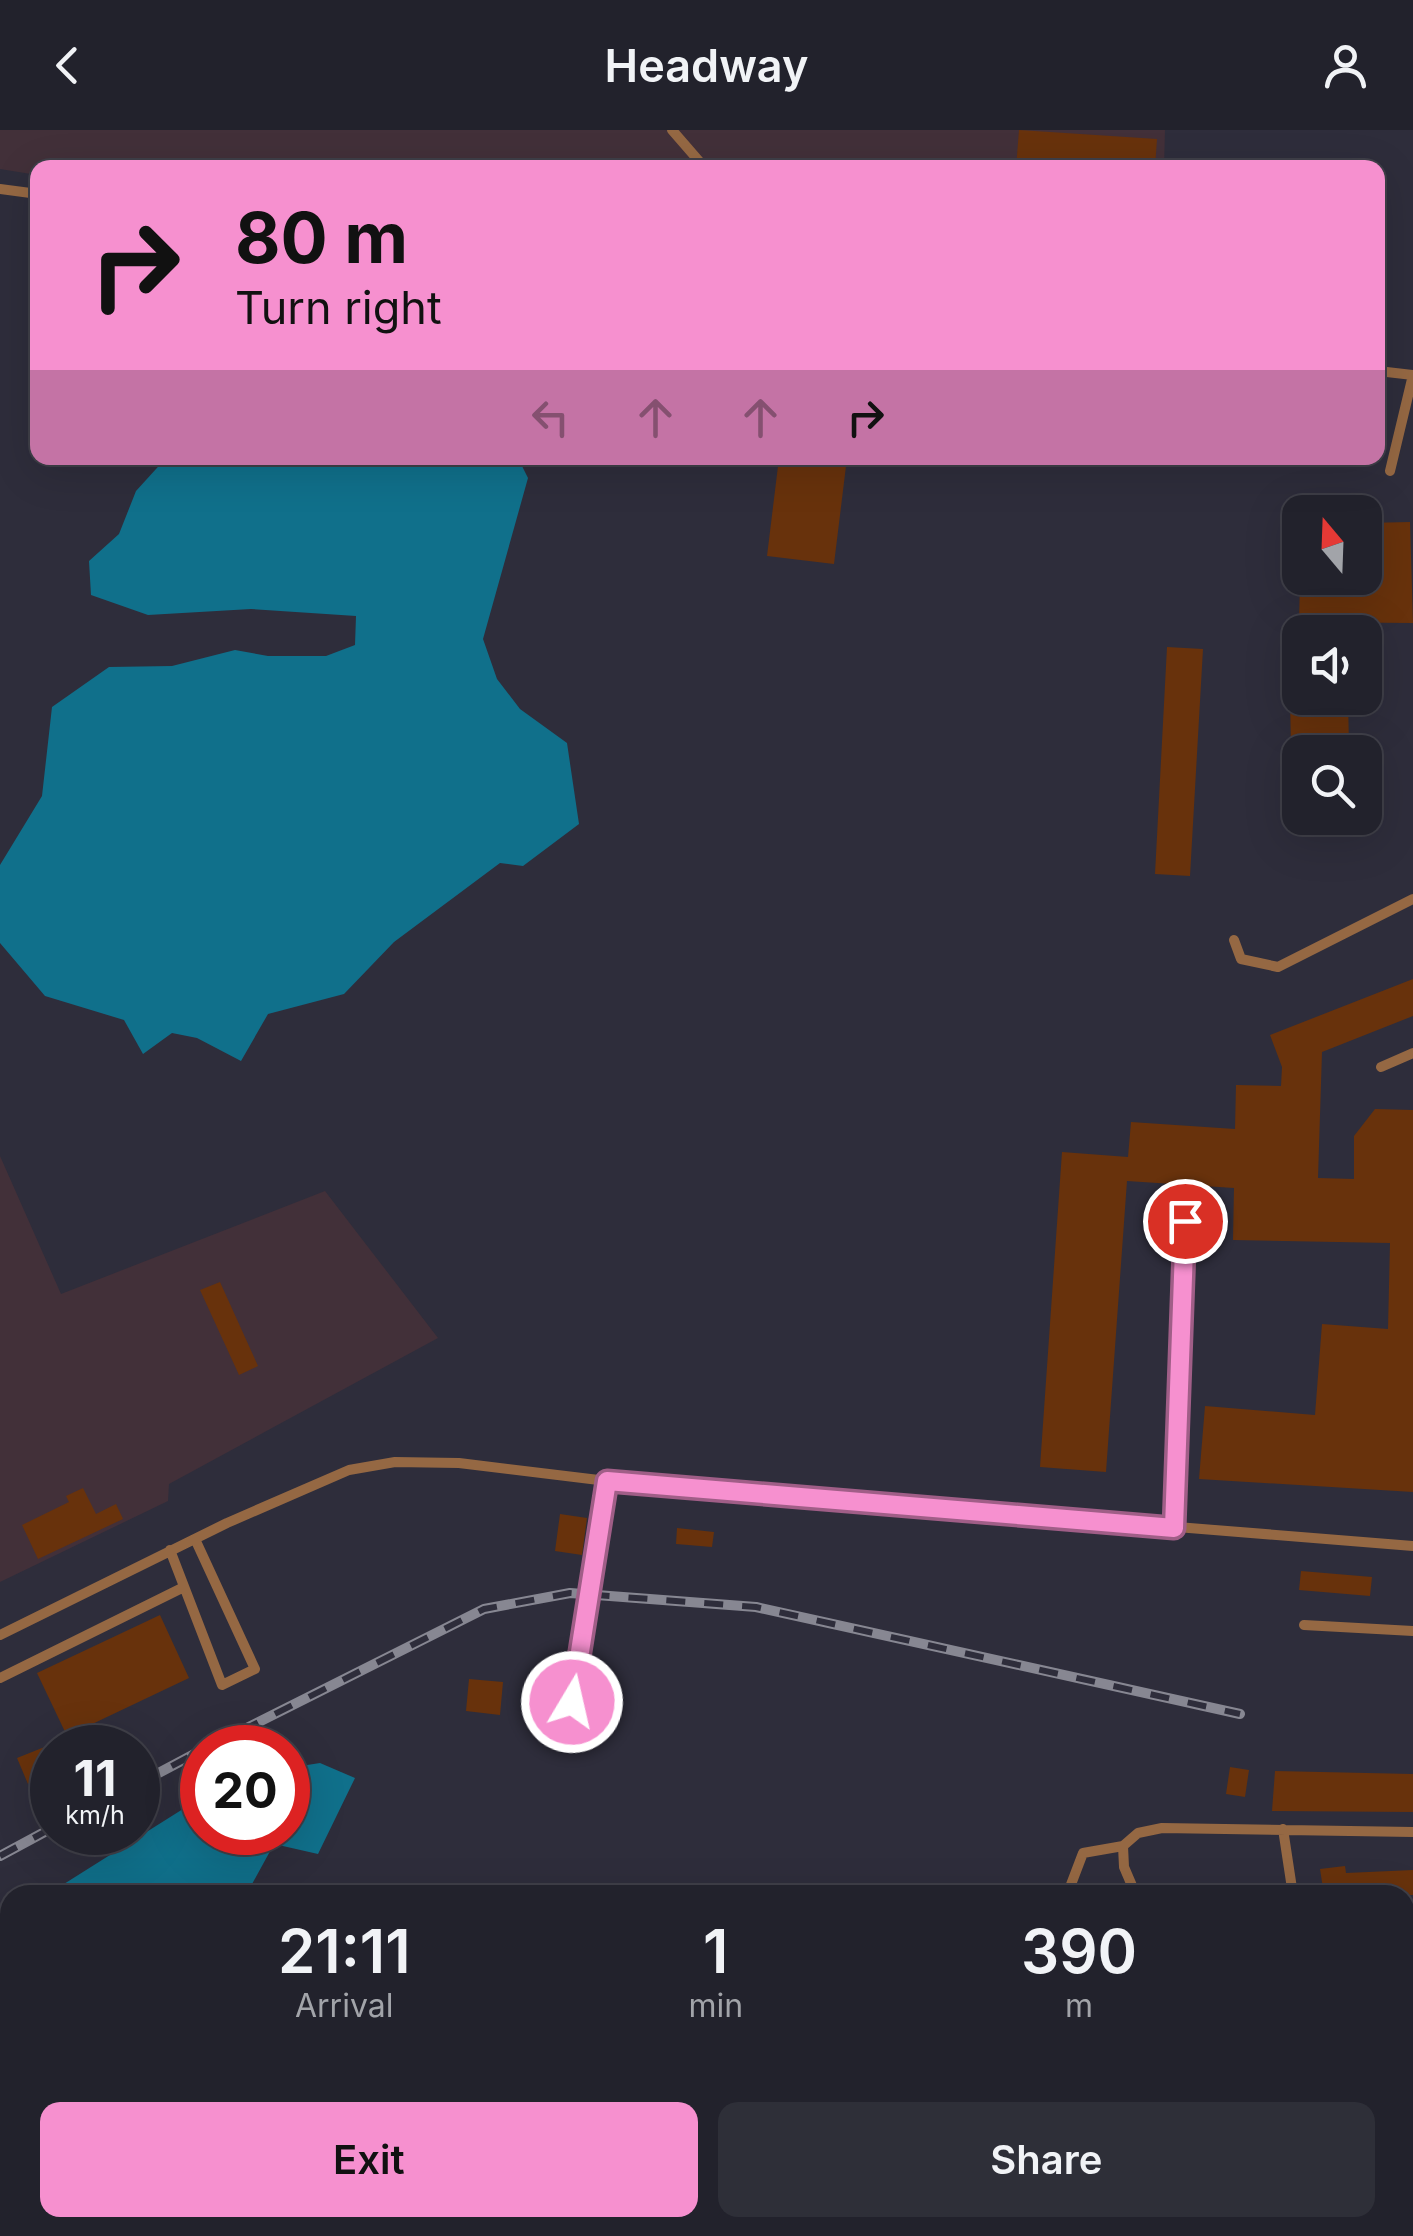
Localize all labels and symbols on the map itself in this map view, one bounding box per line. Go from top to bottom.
north arrow [1282,495,1382,595]
pin [1143,1179,1228,1264]
position arrow [520,1650,624,1754]
speed limit sign: 20 [180,1725,310,1855]

